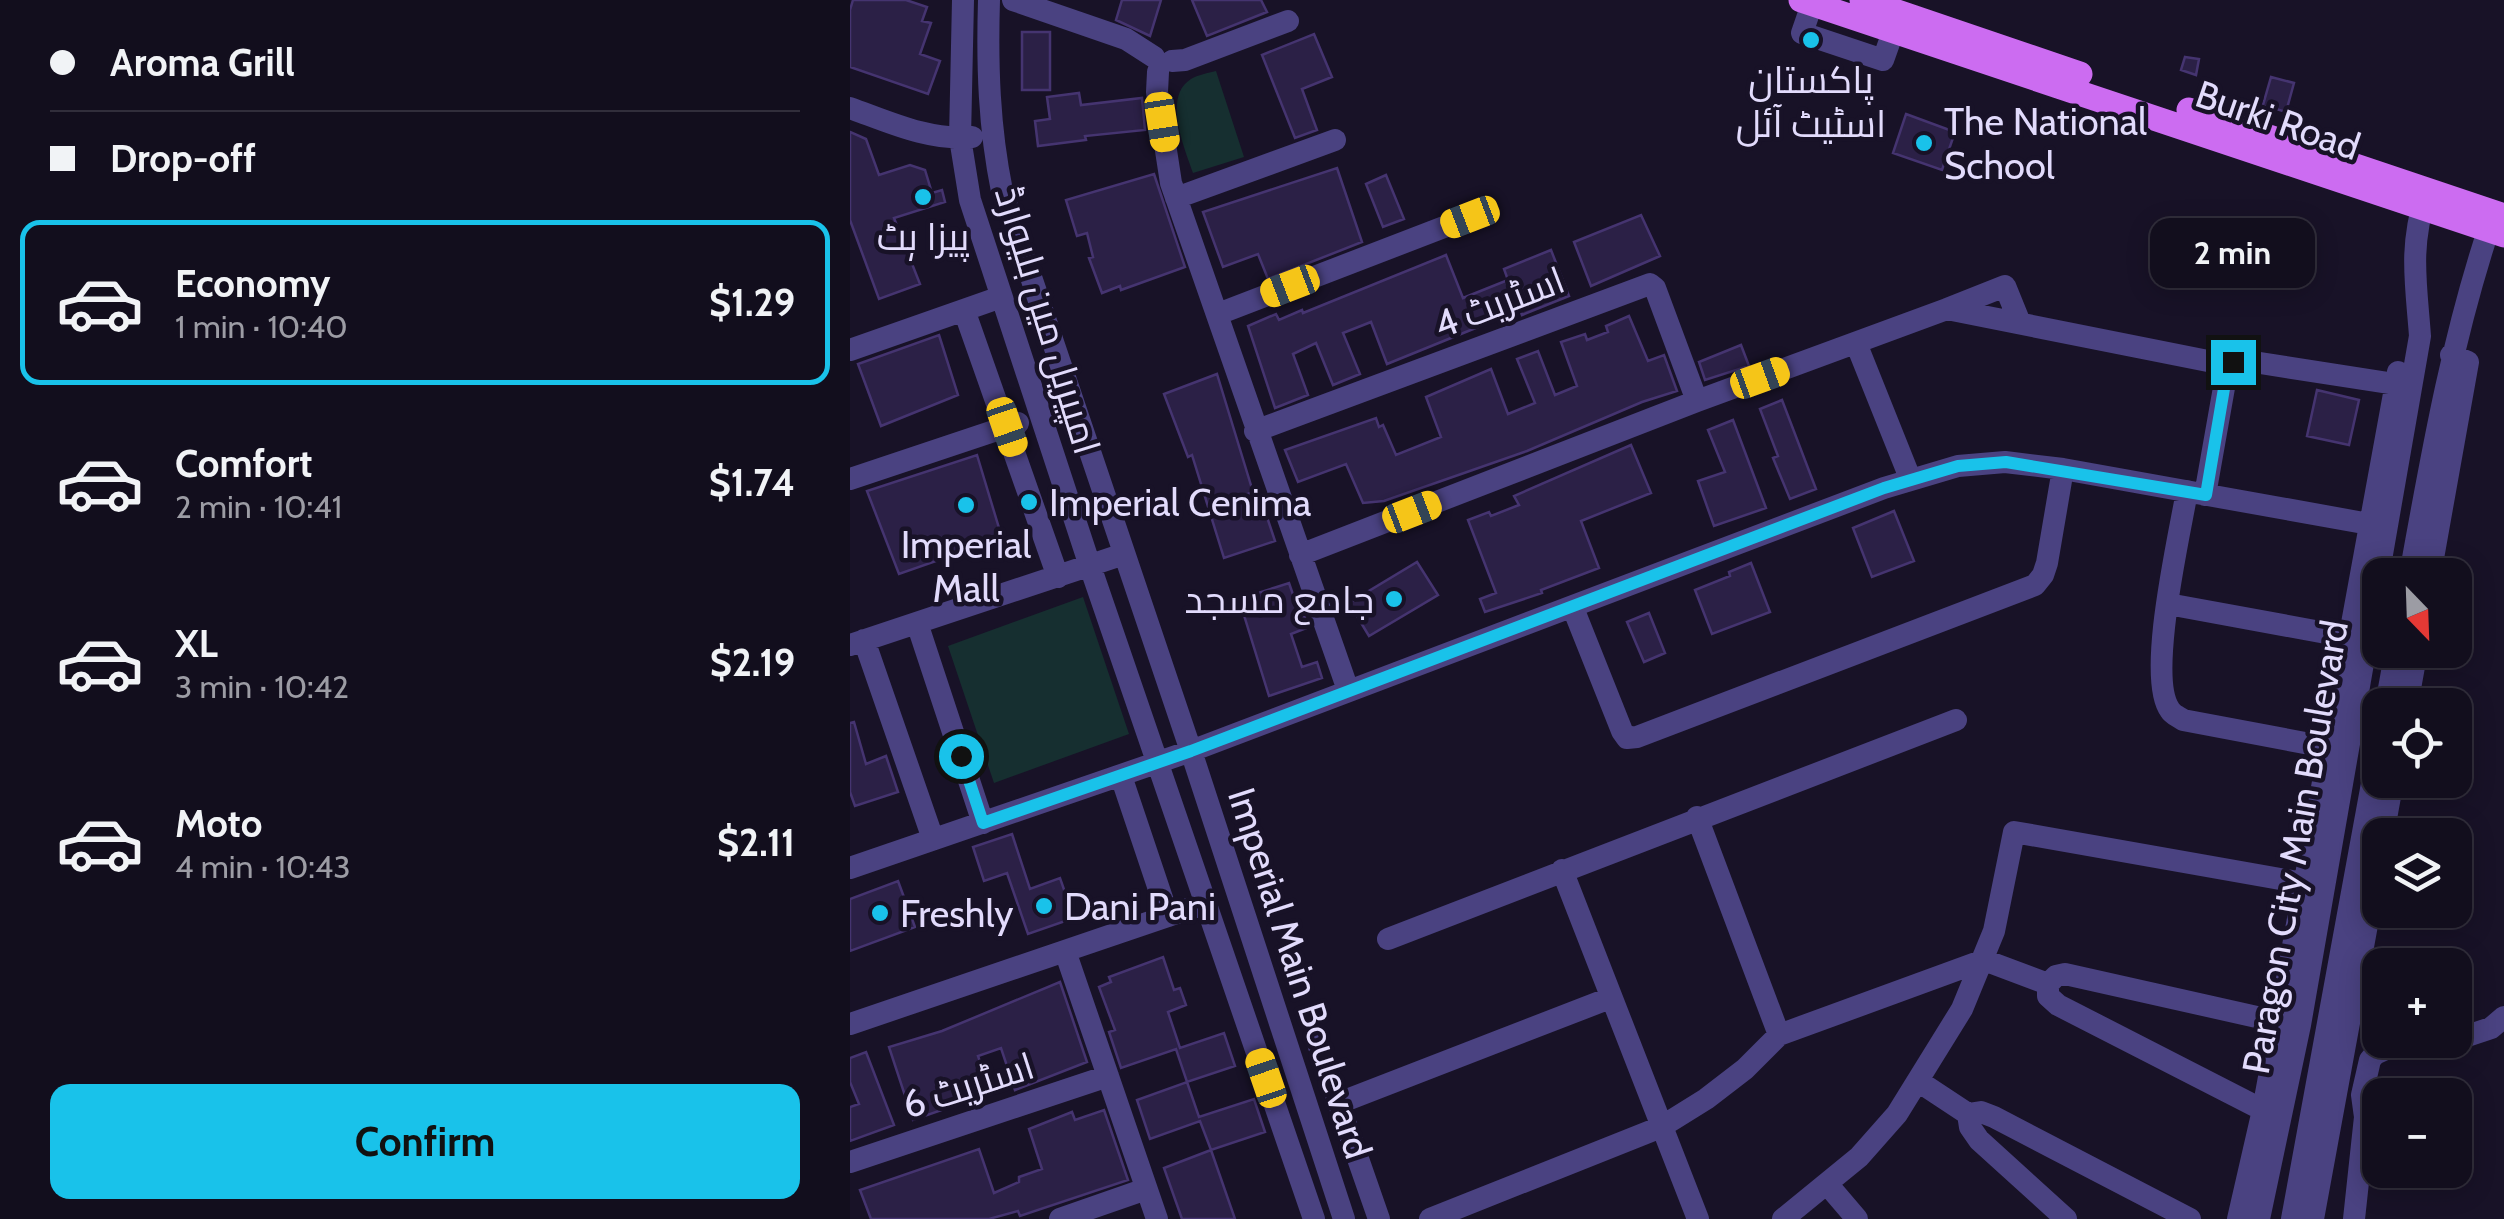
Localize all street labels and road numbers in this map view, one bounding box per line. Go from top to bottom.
street label: Burki Road [2190,70,2366,170]
street label: امپیریل مین بلیوارڈ [984,180,1111,460]
street label: اسٹریٹ 4 [1427,256,1571,348]
street label: Paragon City Main Boulevard [2232,616,2358,1078]
street label: Imperial Main Boulevard [1218,782,1382,1164]
street label: اسٹریٹ 6 [896,1042,1040,1128]

